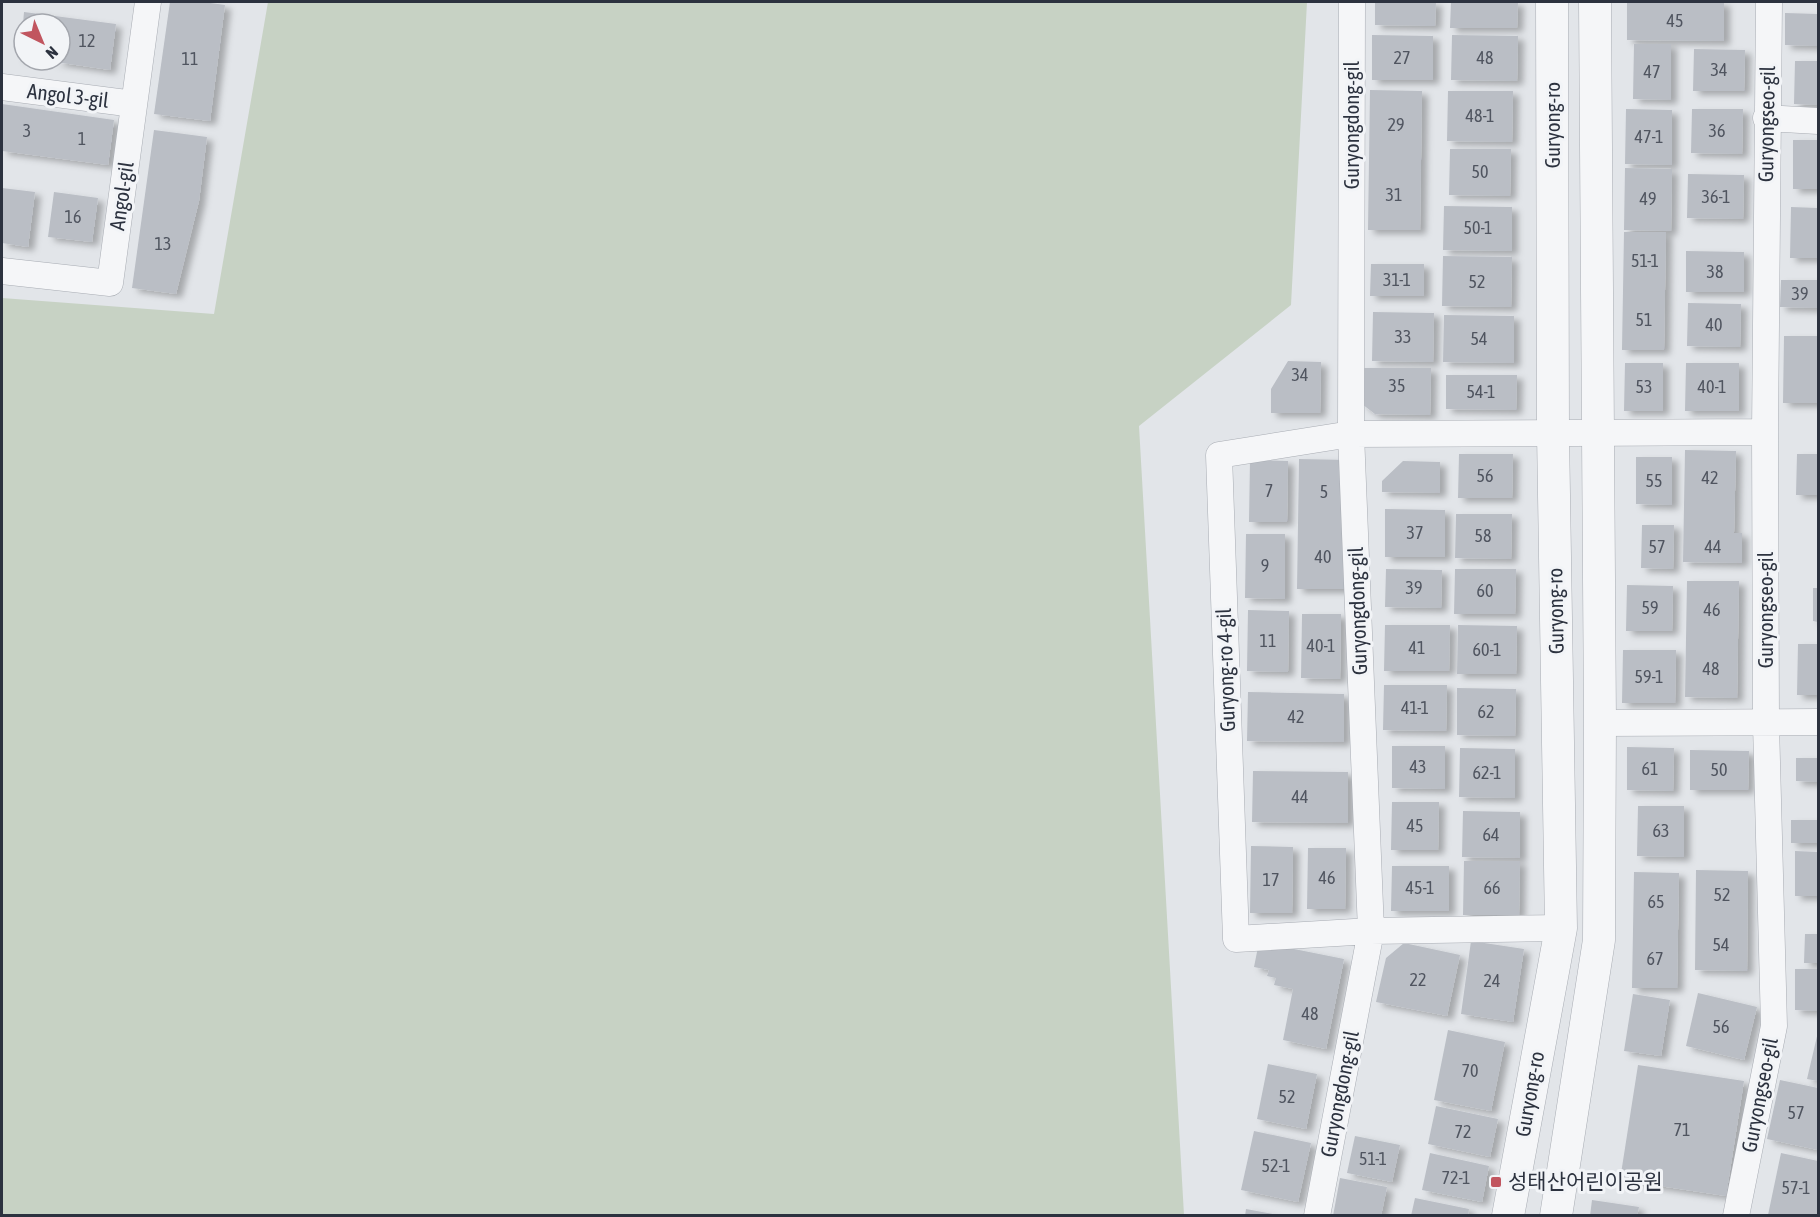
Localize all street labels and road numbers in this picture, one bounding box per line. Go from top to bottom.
street label: Guryongdong-gil [1339,60,1363,189]
street label: Guryongseo-gil [1753,65,1779,182]
street label: Angol 3-gil [26,78,111,112]
street label: Guryong-ro [1540,82,1564,168]
street label: Angol-gil [104,160,138,232]
street label: Guryongdong-gil [1343,546,1371,676]
street label: Guryongseo-gil [1753,551,1777,668]
street label: Guryong-ro [1542,568,1568,654]
street label: Guryong-ro 4-gil [1211,607,1239,732]
street label: Guryongdong-gil [1315,1028,1363,1159]
street label: Guryongseo-gil [1736,1035,1782,1154]
street label: Guryong-ro [1510,1049,1548,1138]

